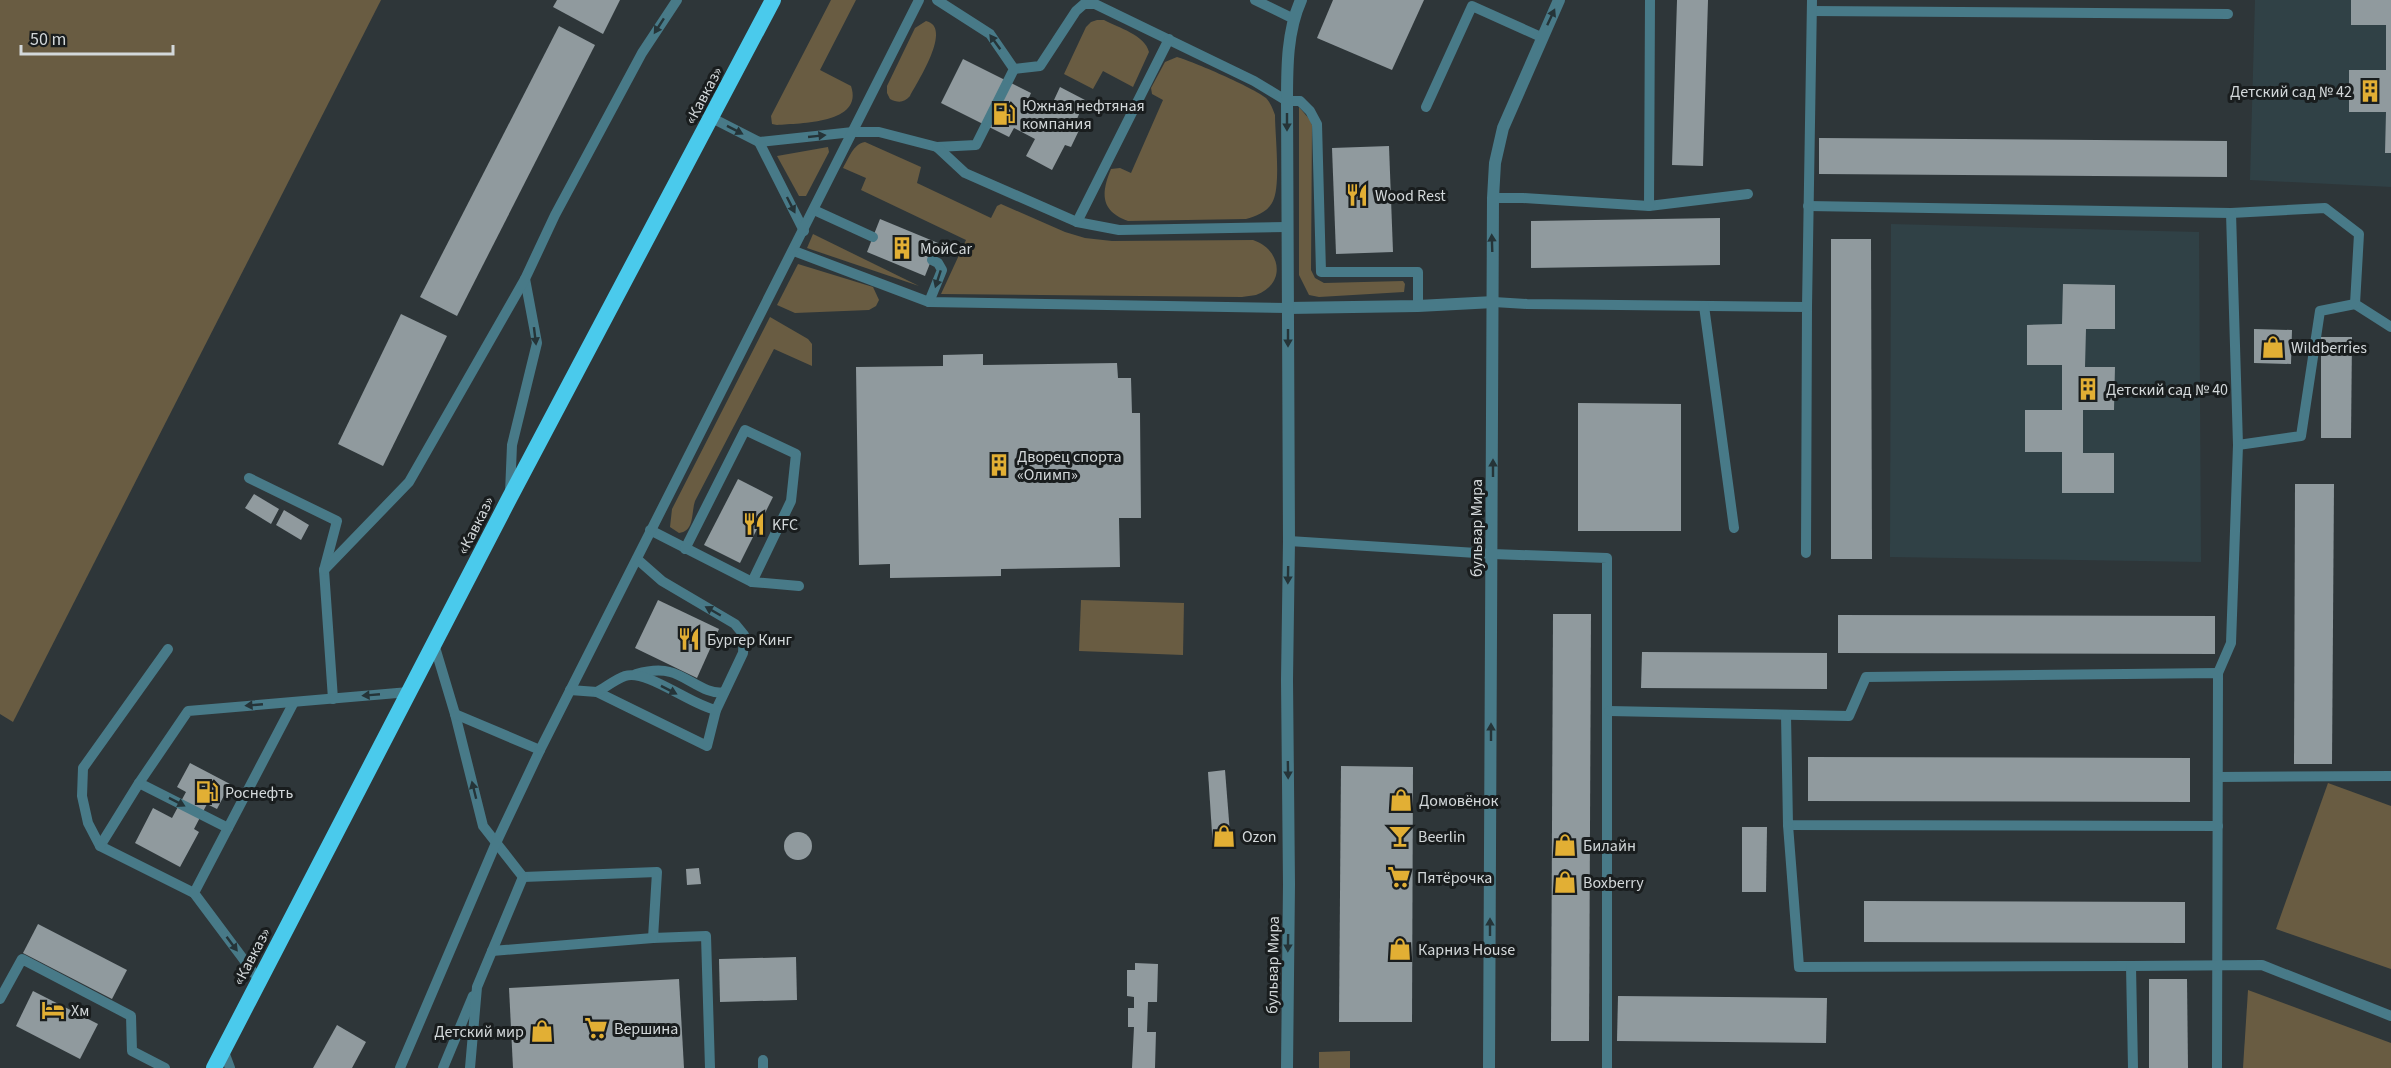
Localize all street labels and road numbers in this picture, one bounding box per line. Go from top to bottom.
street label: «Кавказ» [680,63,728,128]
street label: бульвар Мира [1466,479,1488,577]
street label: «Кавказ» [452,493,500,558]
street label: бульвар Мира [1261,916,1285,1014]
street label: «Кавказ» [228,924,276,989]

